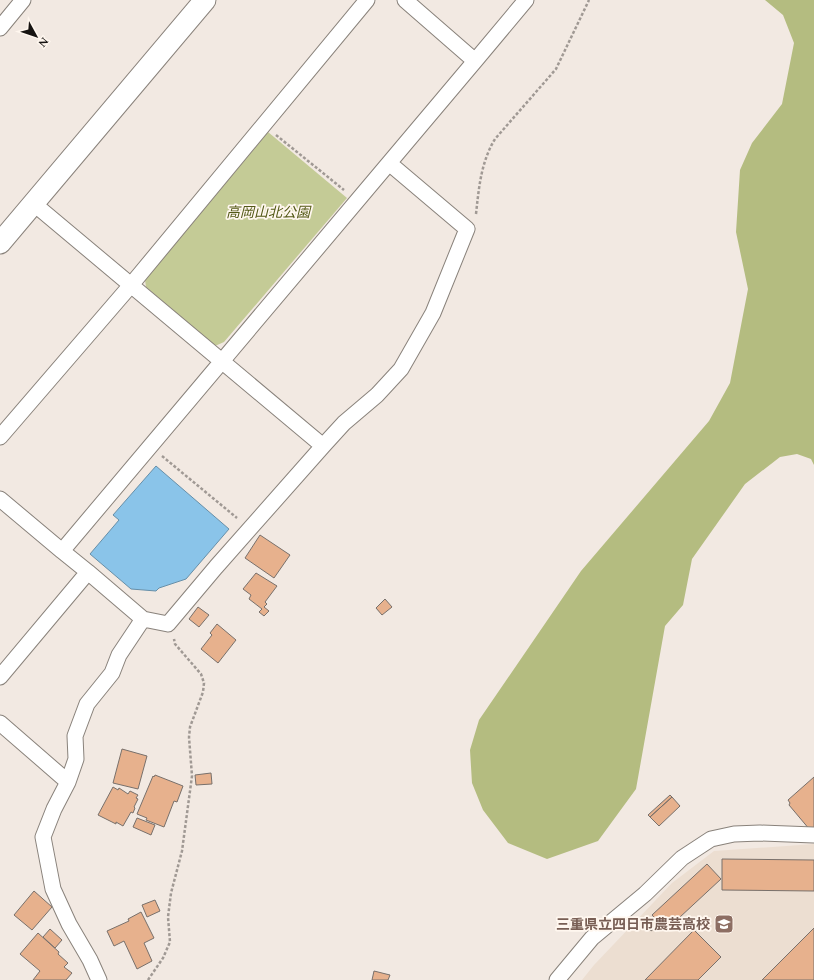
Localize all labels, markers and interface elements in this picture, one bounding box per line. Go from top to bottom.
north arrow [16,16,56,56]
text: N [34,33,53,51]
park label: 高岡山北公園 [226,202,312,223]
school or university icon: 三重県立四日市農芸高校 [713,913,735,935]
place label: 三重県立四日市農芸高校 [556,914,710,935]

